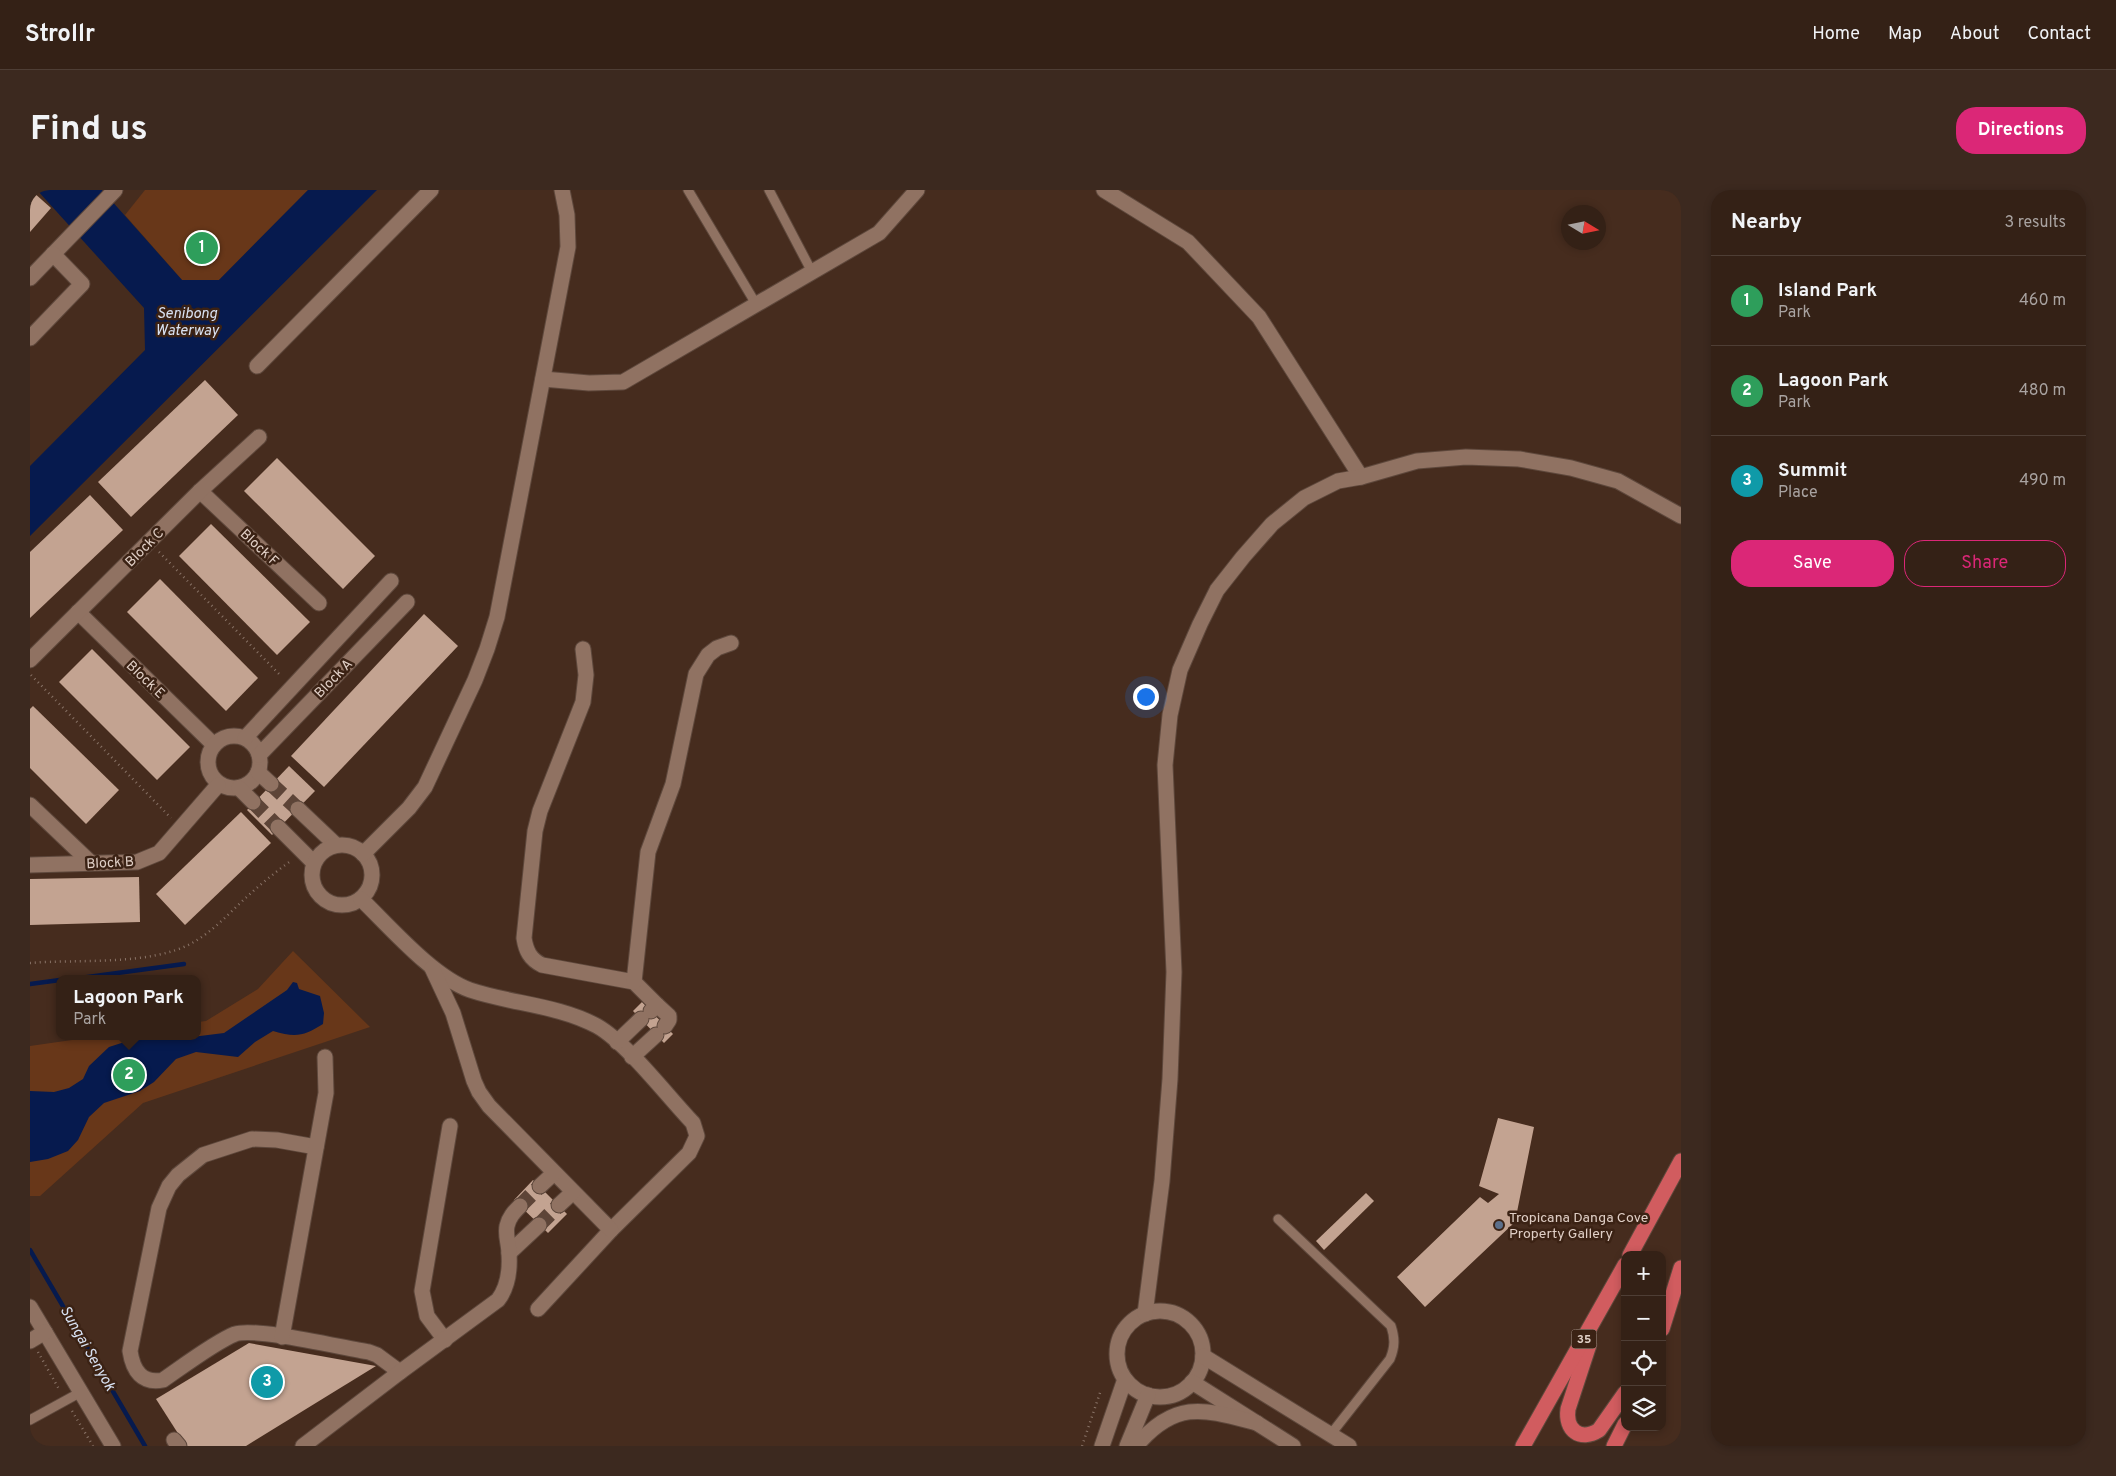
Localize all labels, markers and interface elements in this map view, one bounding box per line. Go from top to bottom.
text: Strollr [25,20,95,50]
text: Home [1812,23,1860,46]
text: Map [1888,23,1922,46]
text: About [1950,23,1999,46]
text: Contact [2027,23,2091,46]
button: Directions [1956,107,2086,154]
text: Find us [30,108,148,152]
north arrow [1561,205,1606,250]
text: Nearby [1731,209,1802,236]
text: 3 results [2004,213,2066,233]
pin: 1 [186,229,218,267]
text: Island Park [1778,279,1877,303]
text: 1 [1744,291,1750,311]
text: 460 m [2019,291,2066,311]
text: Park [1778,303,1811,323]
water label: Senibong Waterway [155,305,220,341]
text: Lagoon Park [1778,369,1889,393]
text: 2 [1742,381,1752,401]
text: 480 m [2019,381,2066,401]
text: Park [1778,393,1811,413]
text: Summit [1778,459,1847,483]
text: 3 [1742,471,1752,491]
text: 490 m [2019,471,2066,491]
text: Place [1778,483,1818,503]
street label: Block C [122,525,168,571]
street label: Block F [236,526,282,570]
button: Save [1731,540,1894,587]
button: Share [1904,540,2066,587]
street label: Block A [311,656,357,702]
street label: Block E [122,658,168,703]
your location [1133,684,1159,710]
street label: Block B [86,854,134,873]
popup [56,975,201,1040]
text: Lagoon Park [73,986,184,1010]
text: Park [73,1010,106,1030]
pin: 2 [113,1056,145,1094]
place label: Tropicana Danga Cove Property Gallery [1509,1210,1648,1243]
marker: Tropicana Danga Cove Property Gallery [1493,1219,1505,1231]
map controls [1621,1251,1666,1431]
button: + [1621,1251,1666,1296]
button: − [1621,1296,1666,1341]
water label: Sungai Senyok [55,1303,119,1395]
road number: 35 [1572,1330,1596,1348]
button: locate [1621,1341,1666,1386]
pin: 3 [251,1363,283,1401]
button: layers [1621,1386,1666,1431]

